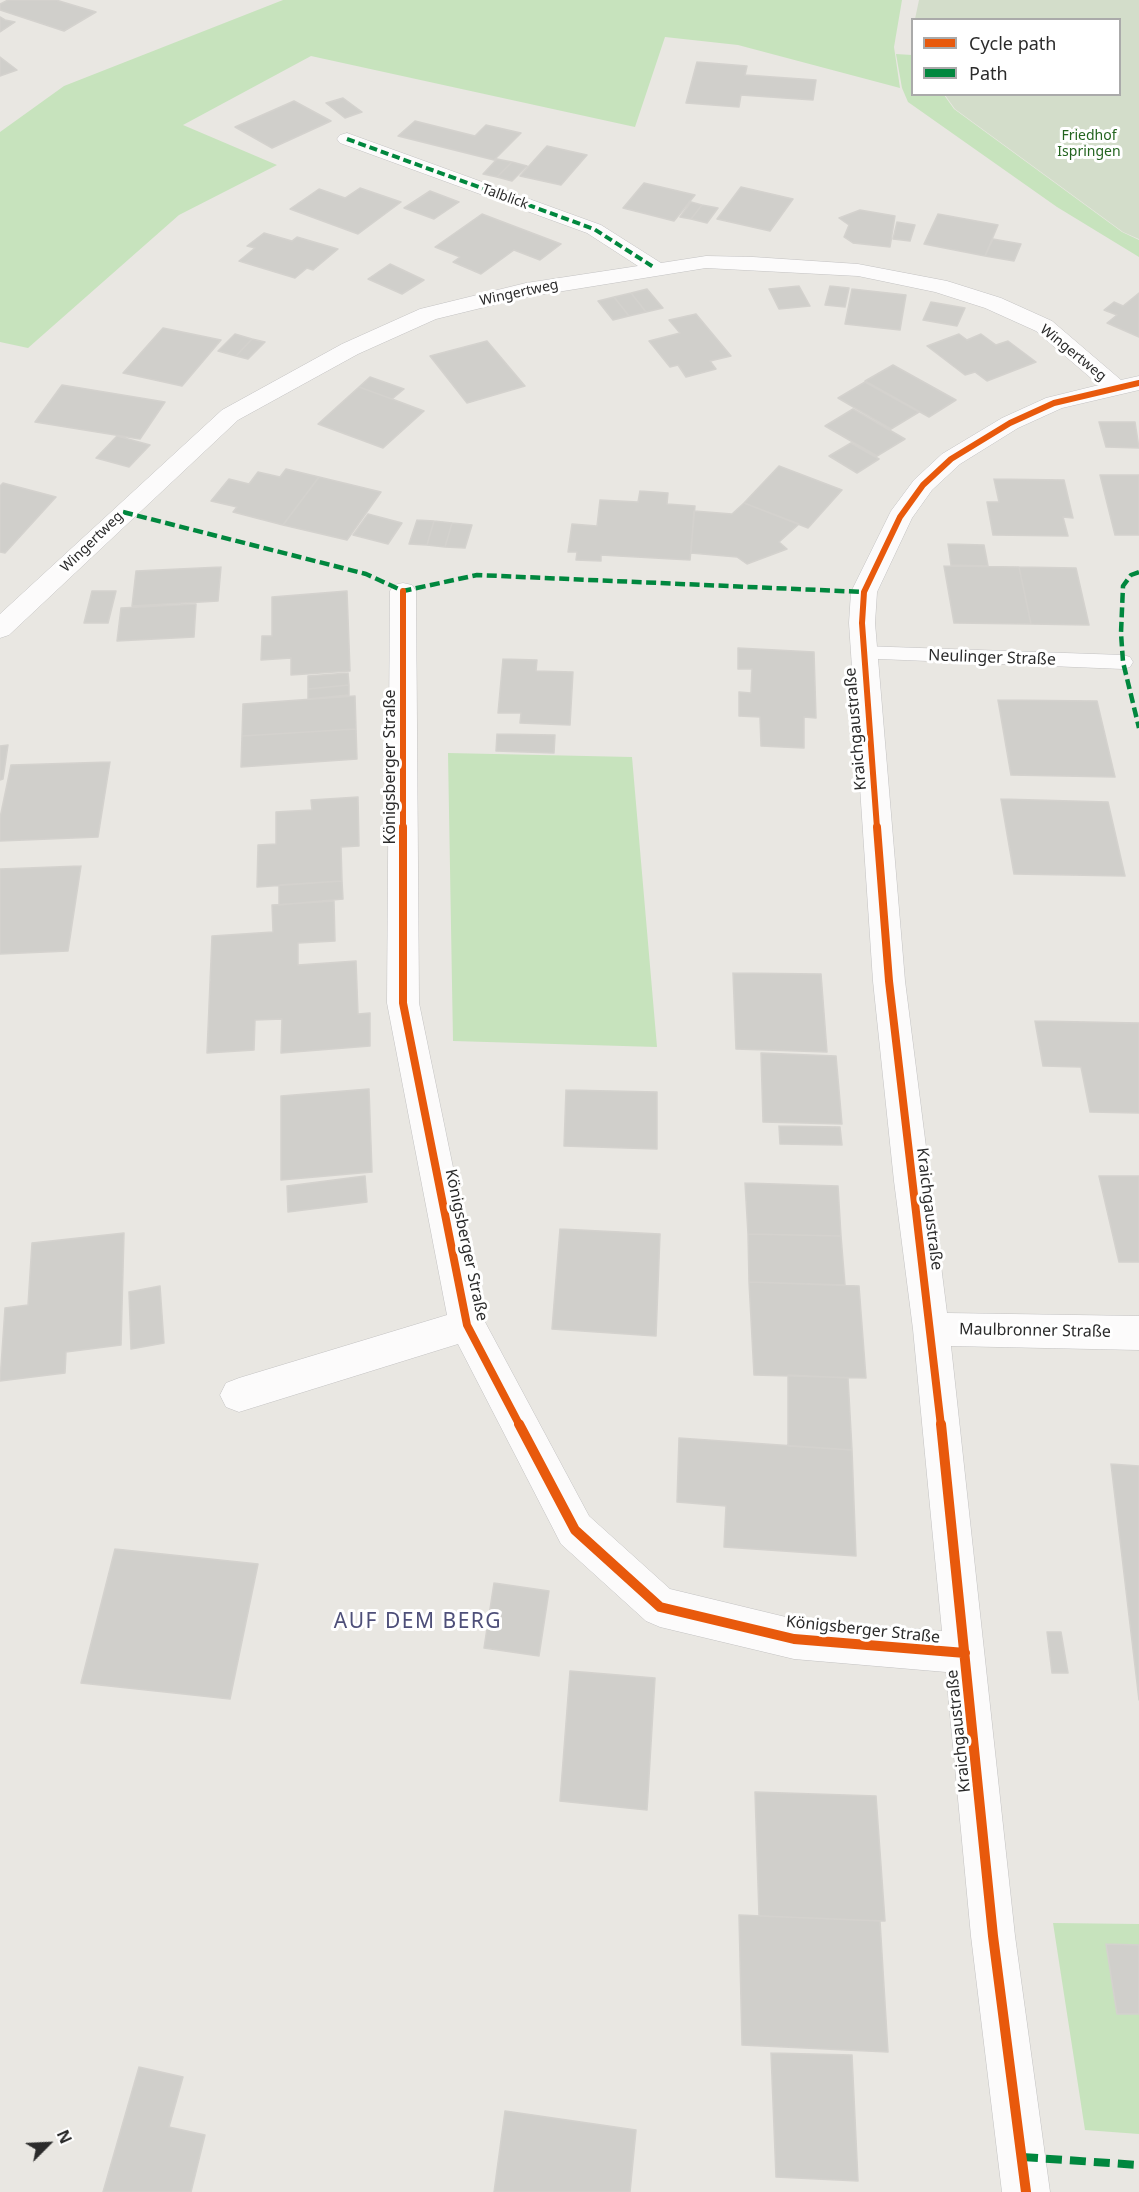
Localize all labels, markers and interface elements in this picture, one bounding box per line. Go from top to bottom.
legend [911,18,1121,96]
text: Cycle path [969,31,1056,55]
text: Path [969,61,1008,85]
park label: Friedhof Ispringen [1057,128,1121,160]
street label: Talblick [479,181,531,213]
street label: Wingertweg [478,276,560,310]
street label: Wingertweg [1037,321,1109,385]
street label: Wingertweg [57,508,127,576]
street label: Neulinger Straße [928,646,1056,670]
street label: Kraichgaustraße [841,667,871,791]
street label: Königsberger Straße [380,690,400,844]
street label: Kraichgaustraße [912,1147,946,1271]
street label: Königsberger Straße [440,1167,492,1323]
street label: Maulbronner Straße [959,1320,1111,1342]
district label: AUF DEM BERG [334,1609,502,1635]
street label: Königsberger Straße [785,1612,941,1648]
street label: Kraichgaustraße [943,1669,975,1793]
north arrow [18,2114,78,2174]
text: N [52,2126,77,2147]

